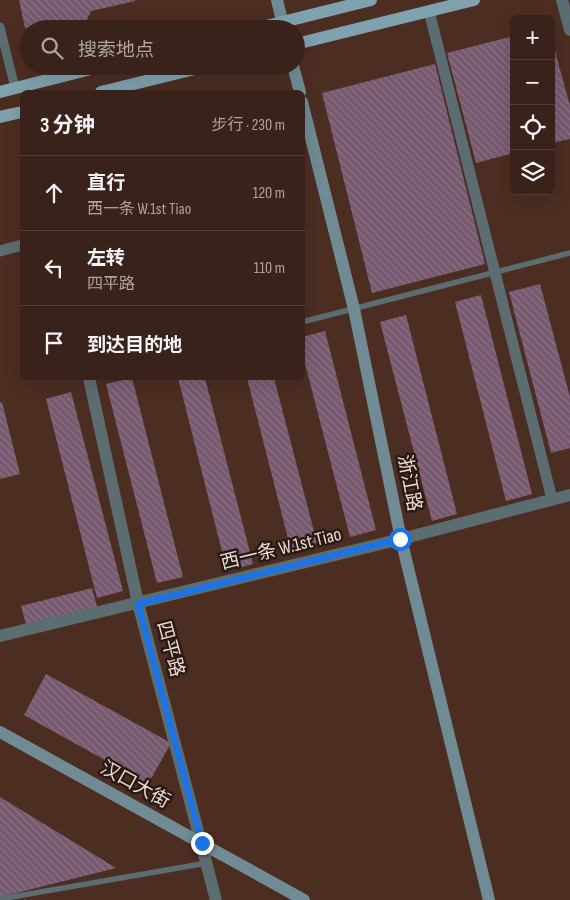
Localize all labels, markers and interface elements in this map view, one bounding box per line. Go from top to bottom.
map controls [510,15,555,195]
button: + [510,15,555,60]
search box [20,20,305,75]
icon: search [38,34,66,62]
text: 搜索地点 [78,39,154,62]
button: − [510,60,555,105]
button: locate [510,105,555,150]
text: 3 分钟 [40,113,95,138]
text: 步行 · 230 m [211,116,285,135]
button: layers [510,150,555,195]
text: 直行 [87,172,125,195]
icon: ahead [40,179,68,207]
text: 120 m [253,184,285,203]
text: 西一条 W.1st Tiao [87,200,191,219]
text: 左转 [87,247,125,270]
icon: left [40,254,68,282]
text: 110 m [254,259,285,278]
text: 四平路 [87,275,135,294]
icon: arrive [40,329,68,357]
text: 到达目的地 [87,334,182,357]
street label: 浙江路 [392,453,426,513]
street label: 西一条 W.1st Tiao [218,523,344,575]
route start [389,528,412,551]
street label: 四平路 [152,618,188,680]
street label: 汉口大街 [96,757,174,813]
route end [191,832,214,855]

